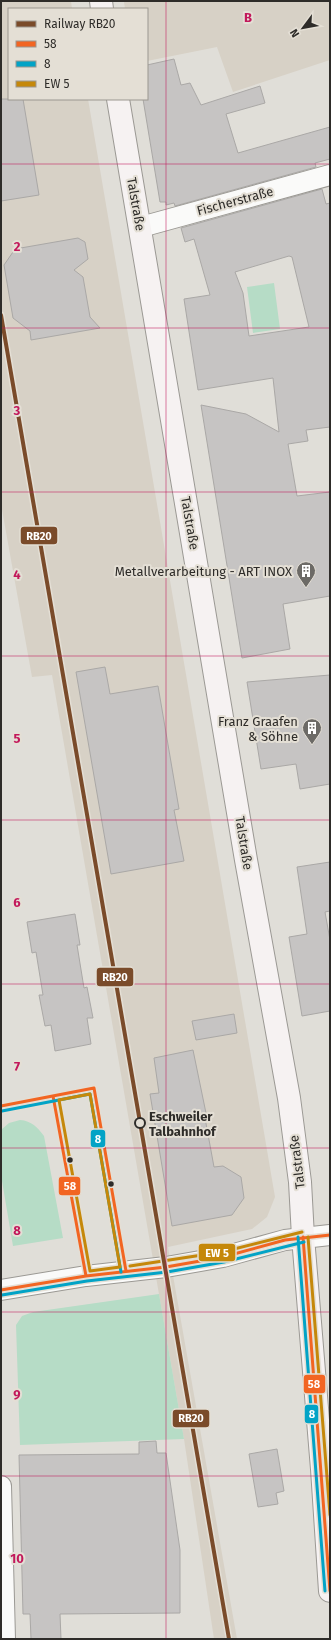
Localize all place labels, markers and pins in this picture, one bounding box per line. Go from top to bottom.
building icon: Metallverarbeitung - ART INOX [295,560,317,588]
place label: Metallverarbeitung - ART INOX [115,564,292,579]
place label: Franz Graafen & Söhne [218,714,298,744]
building icon: Franz Graafen & Söhne [301,717,323,745]
place label: Eschweiler Talbahnhof [149,1109,217,1139]
marker: Eschweiler Talbahnhof [134,1117,146,1129]
unlabelled marker [65,1155,75,1165]
unlabelled marker [106,1179,116,1189]

